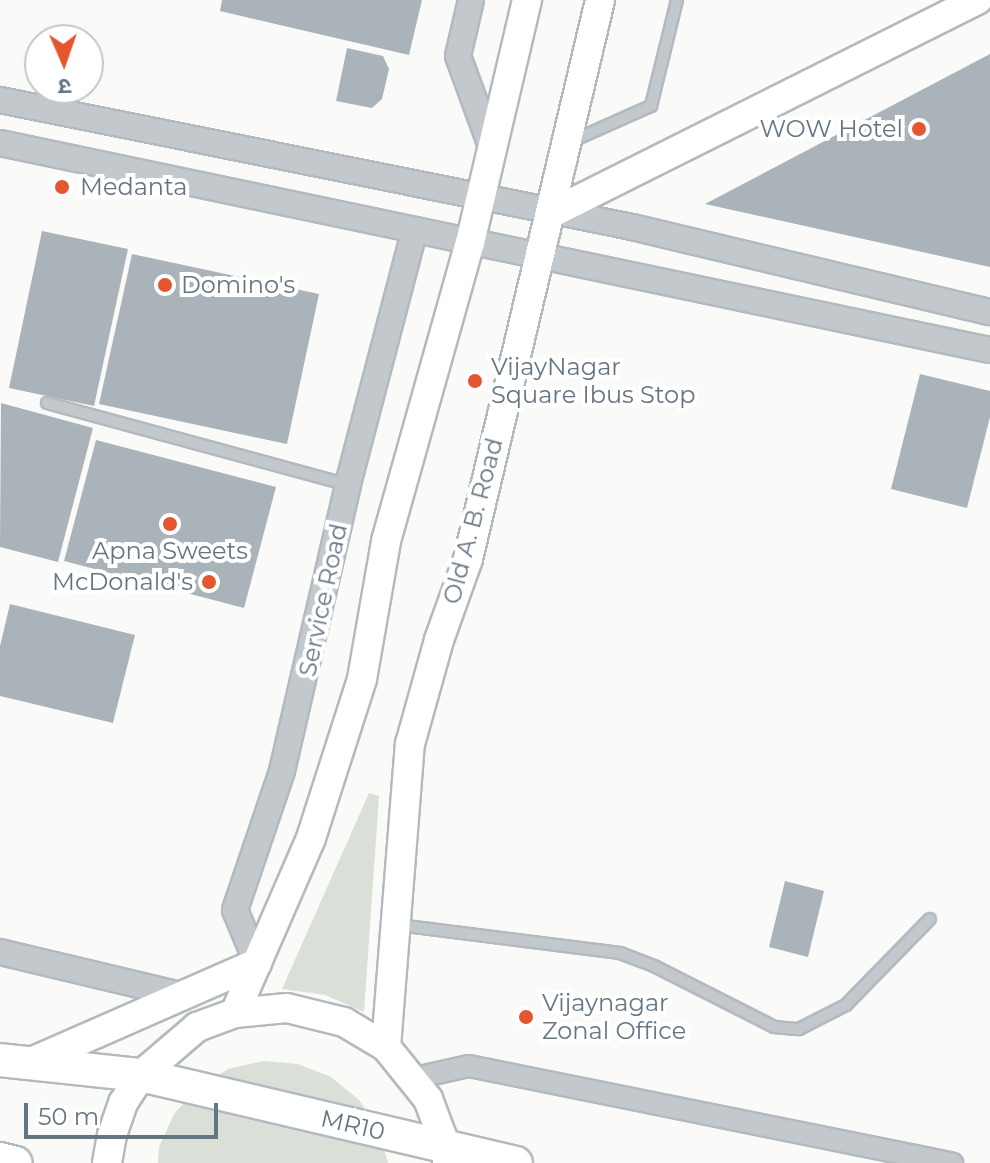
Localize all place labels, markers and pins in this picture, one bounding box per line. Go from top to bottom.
place label: WOW Hotel [759,115,903,143]
marker: WOW Hotel [910,120,928,138]
place label: Medanta [80,173,187,201]
marker: Medanta [51,176,73,198]
place label: Domino's [181,271,295,299]
marker: Domino's [156,276,174,294]
place label: VijayNagar Square Ibus Stop [491,353,695,409]
marker: VijayNagar Square Ibus Stop [466,372,484,390]
marker: Apna Sweets [161,515,179,533]
place label: Apna Sweets [92,537,248,565]
place label: McDonald's [52,568,193,596]
marker: McDonald's [200,573,218,591]
place label: Vijaynagar Zonal Office [542,989,686,1045]
marker: Vijaynagar Zonal Office [517,1008,535,1026]

